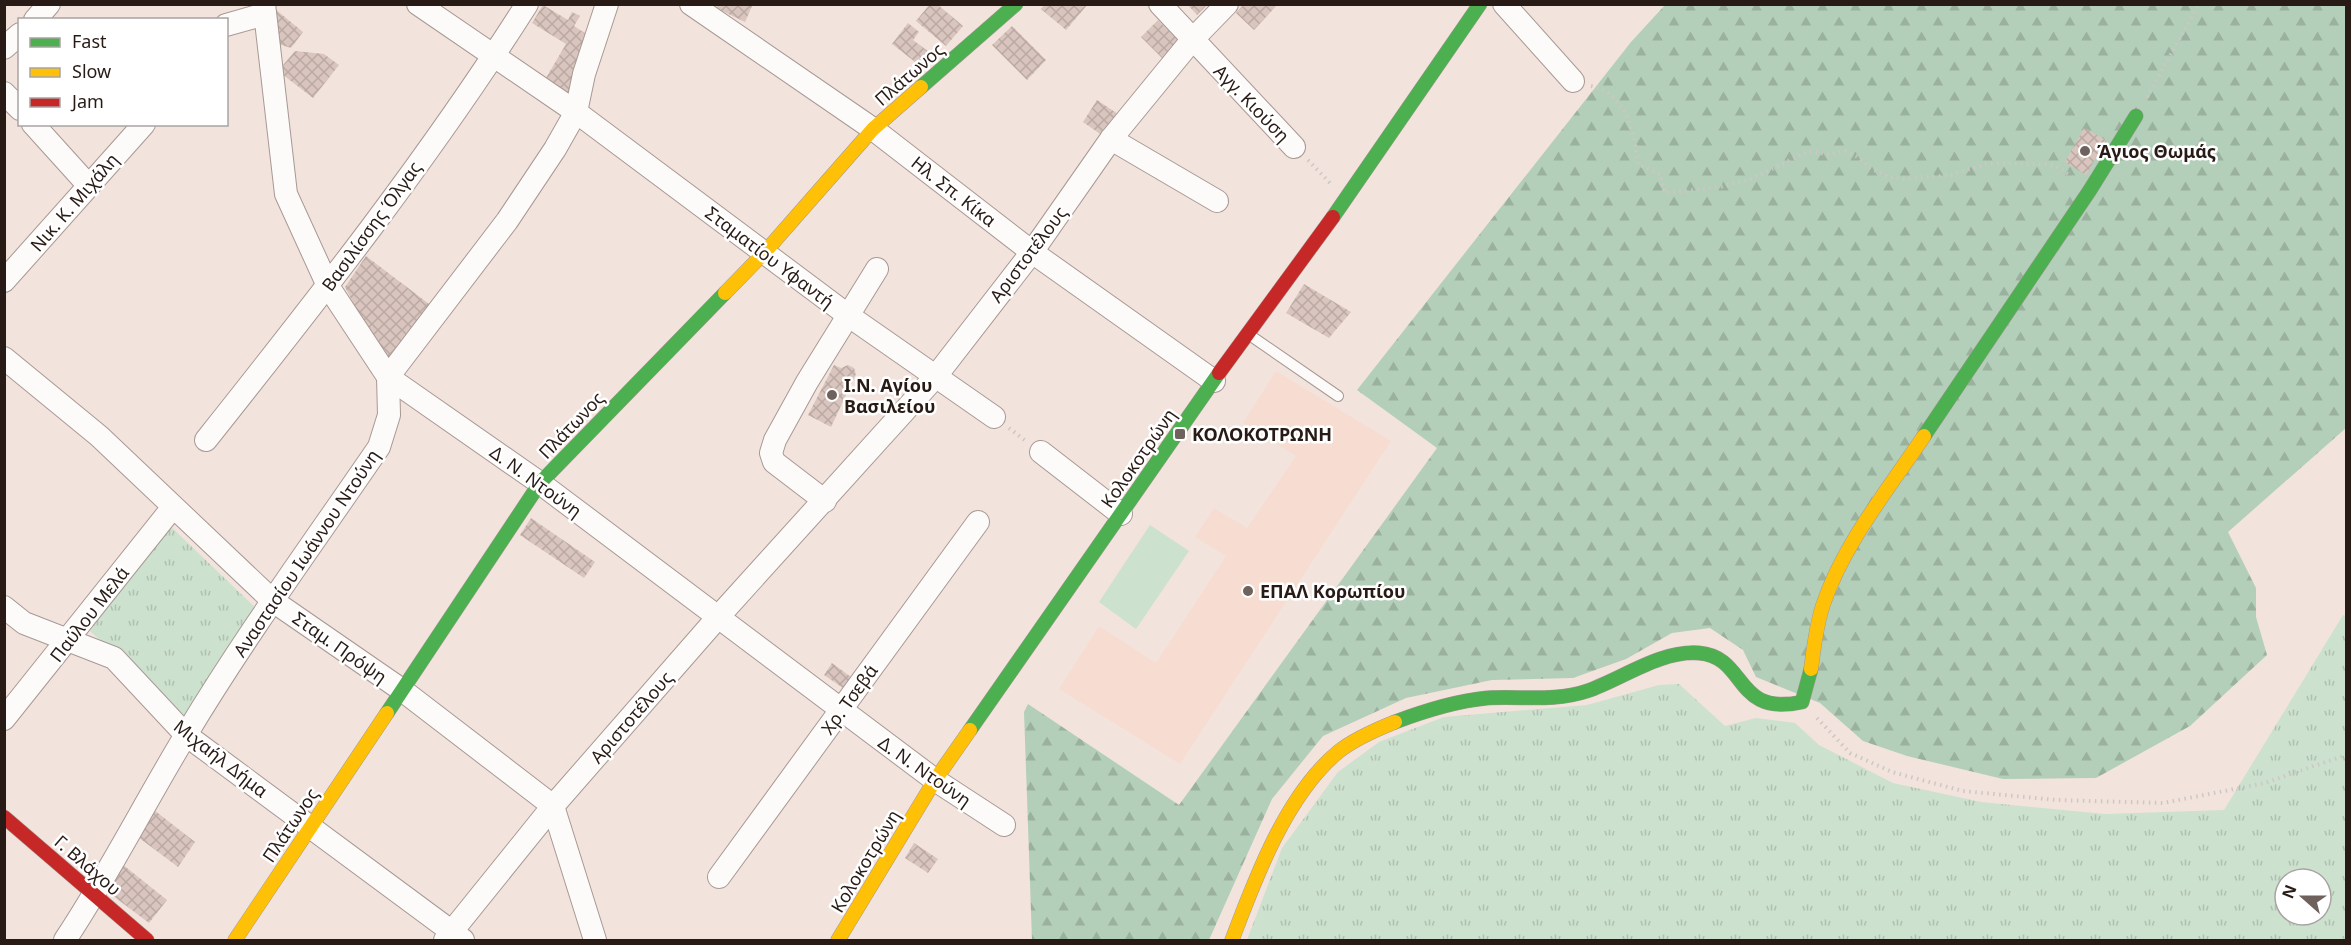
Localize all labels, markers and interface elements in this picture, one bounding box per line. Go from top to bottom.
legend [18,18,228,126]
text: Fast [72,29,107,53]
street label: Πλάτωνος [869,37,949,111]
text: Slow [72,59,111,83]
street label: Αγγ. Κιούση [1209,59,1295,147]
text: Jam [70,89,104,113]
place label: Άγιος Θωμάς [2097,139,2216,163]
marker: Άγιος Θωμάς [2078,144,2092,158]
street label: Νικ. Κ. Μιχάλη [25,148,123,256]
street label: Ηλ. Σπ. Κίκα [907,150,1001,232]
street label: Βασιλίσσης Όλγας [316,156,426,296]
street label: Σταματίου Υφαντή [701,201,839,313]
street label: Αριστοτέλους [984,201,1072,307]
place label: Ι.Ν. Αγίου Βασιλείου [844,373,936,418]
street label: Πλάτωνος [533,386,609,464]
marker: Ι.Ν. Αγίου Βασιλείου [825,388,839,402]
street label: Κολοκοτρώνη [1095,404,1181,512]
place label: ΚΟΛΟΚΟΤΡΩΝΗ [1192,422,1332,446]
marker: ΚΟΛΟΚΟΤΡΩΝΗ [1173,427,1187,441]
street label: Δ. Ν. Ντούνη [485,440,587,522]
street label: Αναστασίου Ιωάννου Ντούνη [227,445,385,661]
street label: Παύλου Μελά [44,561,134,667]
place label: ΕΠΑΛ Κορωπίου [1260,579,1405,603]
marker: ΕΠΑΛ Κορωπίου [1241,584,1255,598]
street label: Σταμ. Πρόψη [288,606,392,688]
street label: Χρ. Τσεβά [815,659,883,739]
street label: Αριστοτέλους [584,666,678,768]
street label: Μιχαήλ Δήμα [169,714,273,802]
street label: Δ. Ν. Ντούνη [874,730,976,812]
street label: Πλάτωνος [256,783,324,867]
street label: Κολοκοτρώνη [825,805,905,917]
street label: Γ. Βλάχου [50,829,126,901]
north arrow [2273,867,2333,927]
text: N [2276,882,2302,902]

